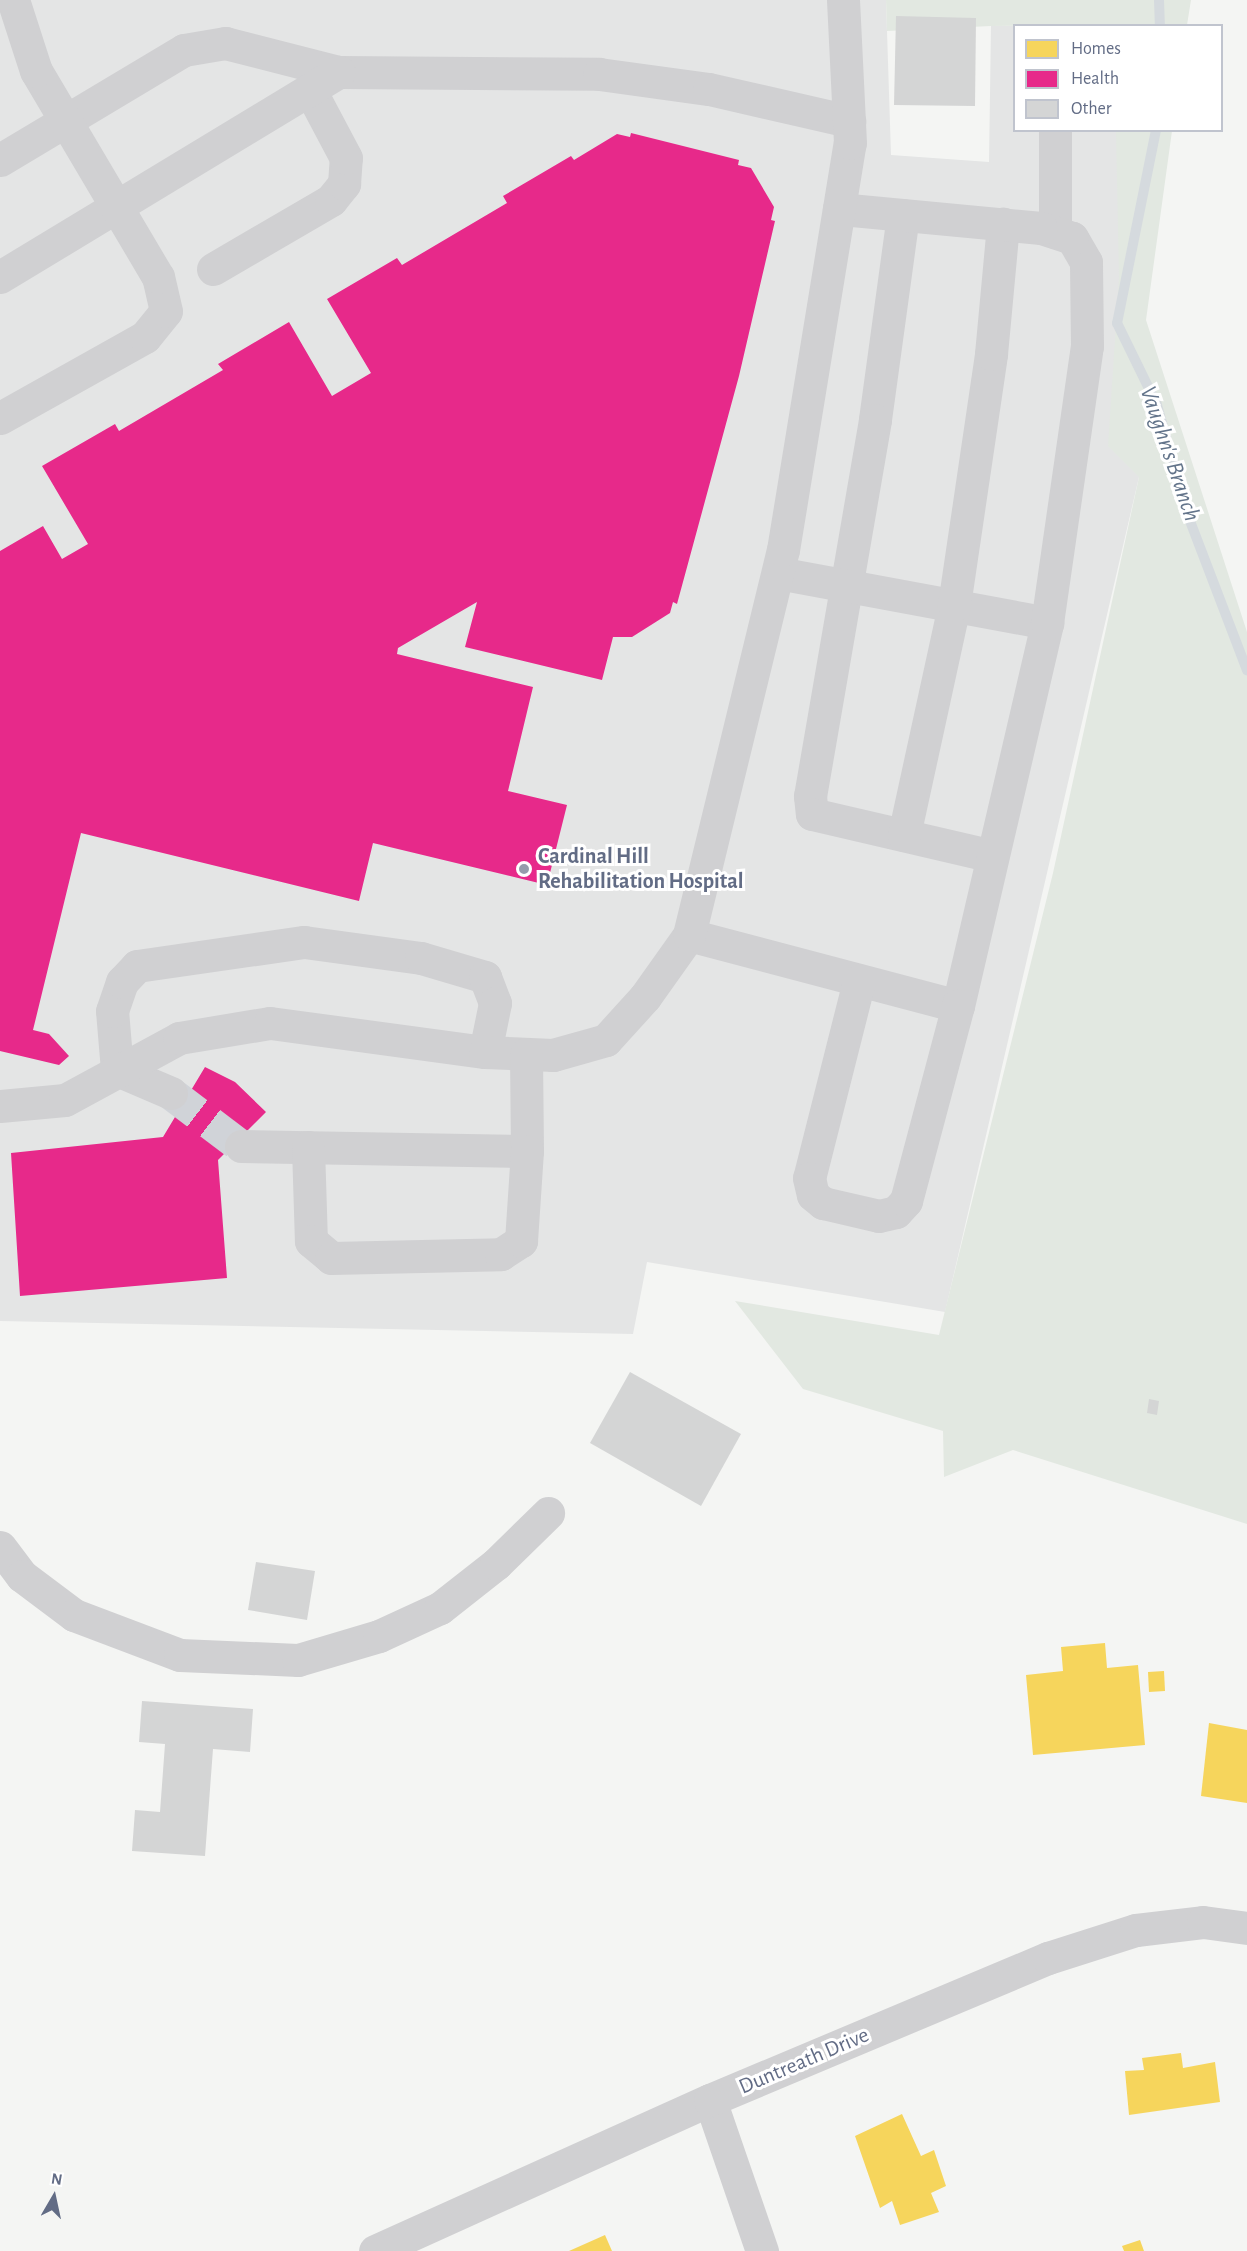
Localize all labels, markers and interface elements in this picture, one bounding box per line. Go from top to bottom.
legend [1013,24,1223,132]
text: Homes [1071,40,1121,58]
text: Health [1071,70,1119,88]
text: Other [1071,100,1112,118]
water label: Vaughn's Branch [1132,383,1206,525]
place label: Cardinal Hill Rehabilitation Hospital [538,843,744,894]
marker: Cardinal Hill Rehabilitation Hospital [515,860,533,878]
street label: Duntreath Drive [735,2022,873,2100]
north arrow [24,2167,84,2227]
text: N [50,2170,64,2188]

